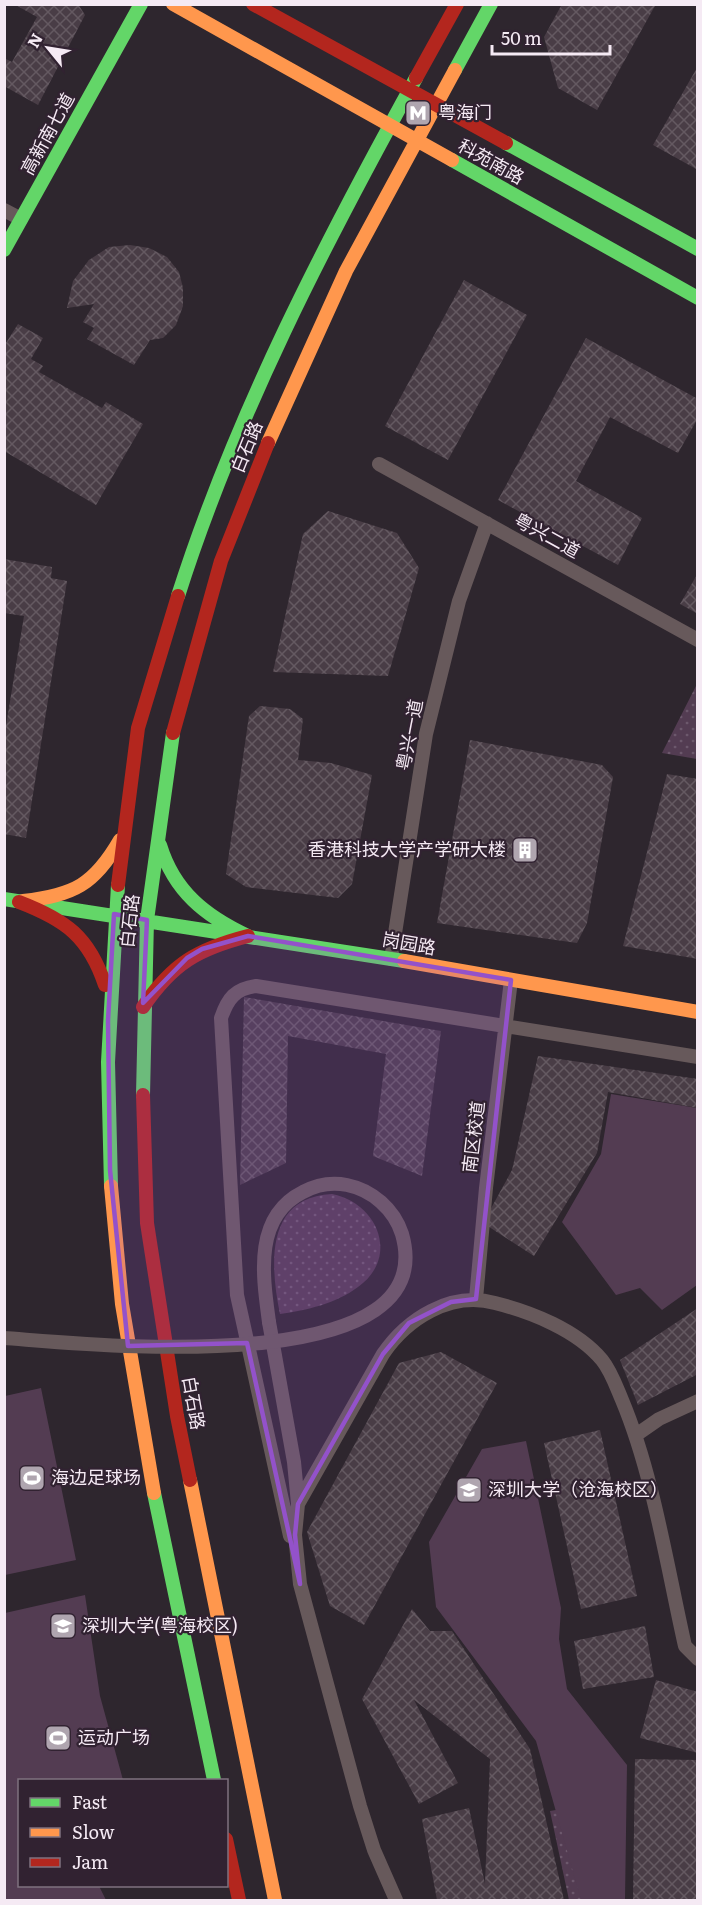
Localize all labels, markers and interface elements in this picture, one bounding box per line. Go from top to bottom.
north arrow [18,18,78,78]
scale bar [492,18,610,56]
text: 50 m [501,24,542,51]
text: N [20,28,48,52]
street label: 高新南七道 [13,87,80,179]
metro station icon: 粤海门 [403,98,433,128]
place label: 粤海门 [438,98,492,125]
street label: 科苑南路 [454,131,530,190]
street label: 白石路 [223,416,268,477]
street label: 粤兴二道 [510,505,586,564]
street label: 粤兴一道 [388,697,429,773]
place label: 香港科技大学产学研大楼 [308,835,506,862]
building icon: 香港科技大学产学研大楼 [510,835,540,865]
street label: 白石路 [112,893,145,949]
street label: 岗园路 [380,925,438,961]
street label: 南区校道 [455,1099,490,1174]
street label: 白石路 [176,1374,212,1432]
sports icon: 海边足球场 [17,1463,47,1493]
place label: 海边足球场 [51,1463,141,1490]
school or university icon: 深圳大学（沧海校区） [454,1475,484,1505]
place label: 深圳大学（沧海校区） [488,1475,668,1502]
school or university icon: 深圳大学(粤海校区) [48,1611,78,1641]
place label: 深圳大学(粤海校区) [82,1611,238,1638]
sports icon: 运动广场 [43,1723,73,1753]
place label: 运动广场 [78,1723,150,1750]
legend [18,1779,228,1887]
text: Fast [72,1788,108,1815]
text: Slow [72,1818,115,1845]
text: Jam [72,1848,108,1875]

